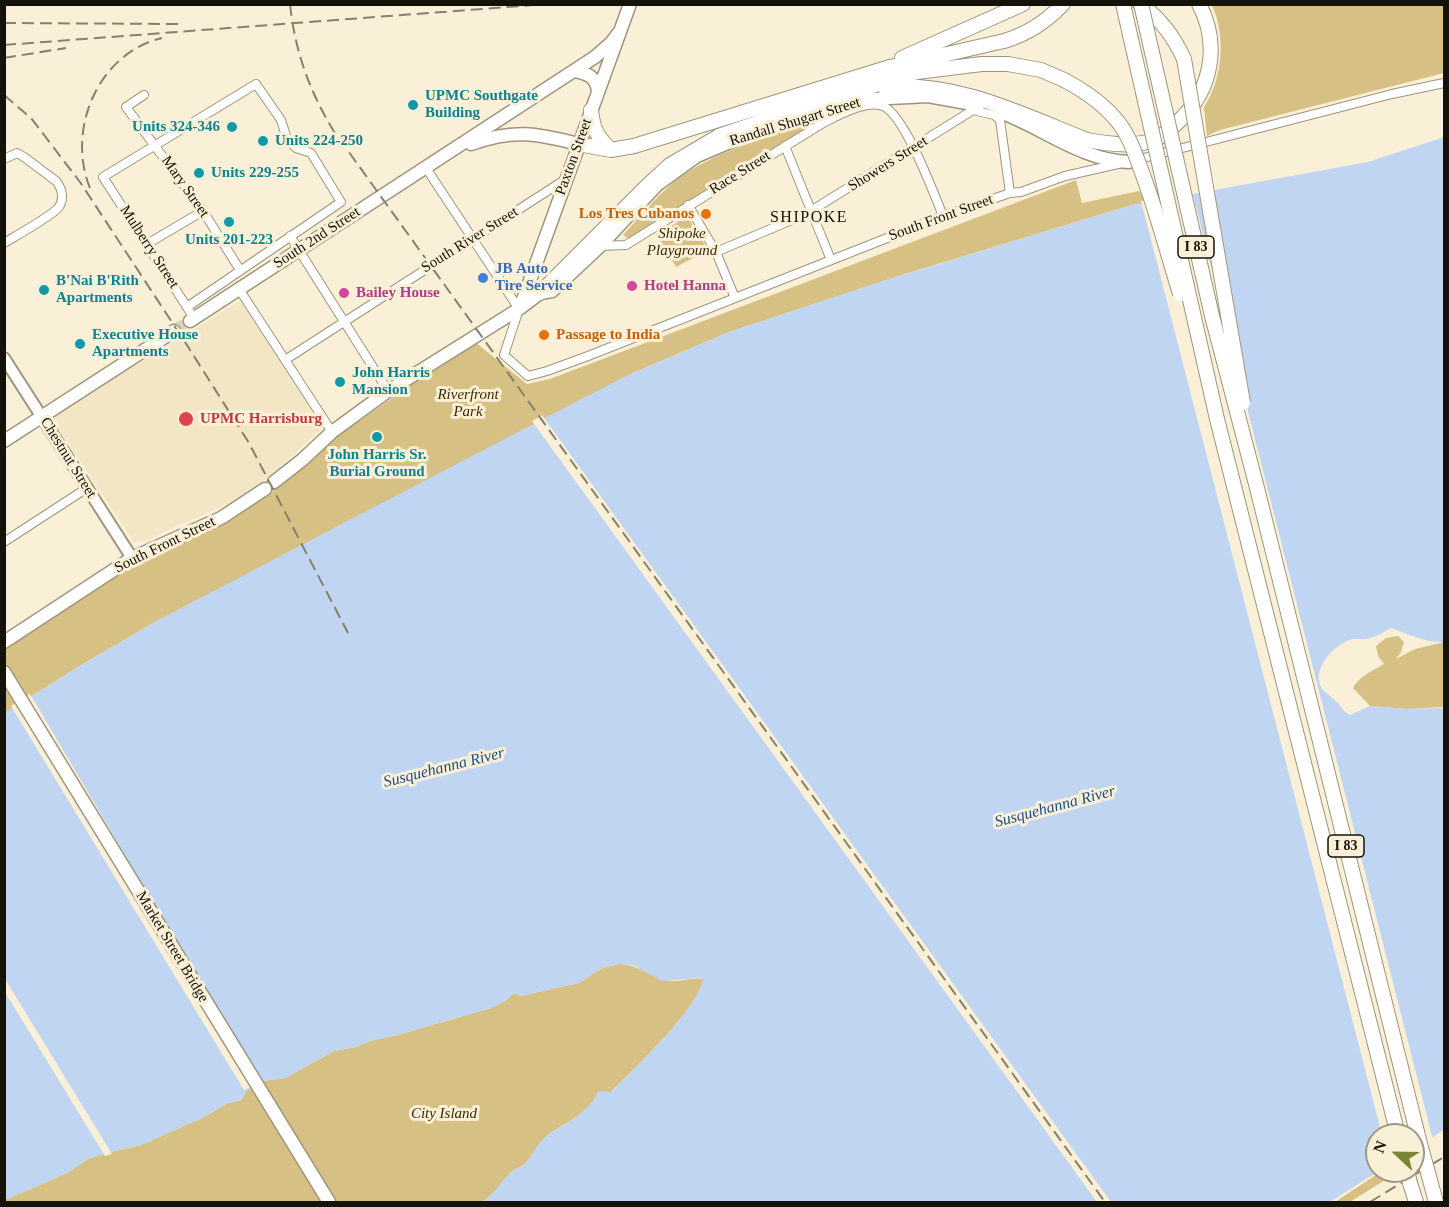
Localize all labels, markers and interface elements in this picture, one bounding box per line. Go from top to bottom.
place label: UPMC Southgate Building [425,87,538,122]
street label: Randall Shugart Street [727,94,863,150]
marker: UPMC Southgate Building [406,98,420,112]
street label: Paxton Street [552,116,596,198]
place label: Units 324-346 [132,118,220,136]
marker: Units 324-346 [225,120,239,134]
place label: Units 224-250 [275,132,363,150]
street label: Showers Street [845,132,931,196]
marker: Units 224-250 [256,134,270,148]
street label: Race Street [706,147,774,199]
street label: Mary Street [157,153,213,221]
place label: Units 229-255 [211,164,299,182]
marker: Units 229-255 [192,166,206,180]
street label: South Front Street [886,191,996,245]
street label: Mulberry Street [115,202,183,292]
street label: South 2nd Street [270,203,364,273]
street label: South River Street [418,203,522,277]
place label: Los Tres Cubanos [579,205,694,223]
marker: Los Tres Cubanos [699,207,713,221]
district label: SHIPOKE [770,208,848,228]
marker: Units 201-223 [222,215,236,229]
park label: Shipoke Playground [647,225,717,260]
place label: Units 201-223 [185,231,273,249]
road number: I 83 [1178,236,1214,258]
place label: JB Auto Tire Service [495,260,572,295]
marker: JB Auto Tire Service [476,271,490,285]
place label: B'Nai B'Rith Apartments [56,272,139,307]
place label: Hotel Hanna [644,277,726,295]
marker: Hotel Hanna [625,279,639,293]
marker: B'Nai B'Rith Apartments [37,283,51,297]
place label: Bailey House [356,284,440,302]
marker: Bailey House [337,286,351,300]
place label: Executive House Apartments [92,326,198,361]
place label: Passage to India [556,326,660,344]
marker: Passage to India [537,328,551,342]
marker: Executive House Apartments [73,337,87,351]
place label: John Harris Mansion [352,364,430,399]
marker: John Harris Mansion [333,375,347,389]
park label: Riverfront Park [437,386,499,421]
marker: UPMC Harrisburg [177,410,195,428]
place label: UPMC Harrisburg [200,410,322,428]
street label: Chestnut Street [36,414,100,502]
marker: John Harris Sr. Burial Ground [370,430,384,444]
place label: John Harris Sr. Burial Ground [327,446,427,481]
street label: South Front Street [112,513,218,577]
water label: Susquehanna River [382,744,506,792]
water label: Susquehanna River [993,782,1117,832]
road number: I 83 [1328,835,1364,857]
street label: Market Street Bridge [132,888,212,1006]
park label: City Island [411,1105,477,1123]
north arrow [1365,1123,1425,1183]
text: N [1370,1138,1390,1155]

